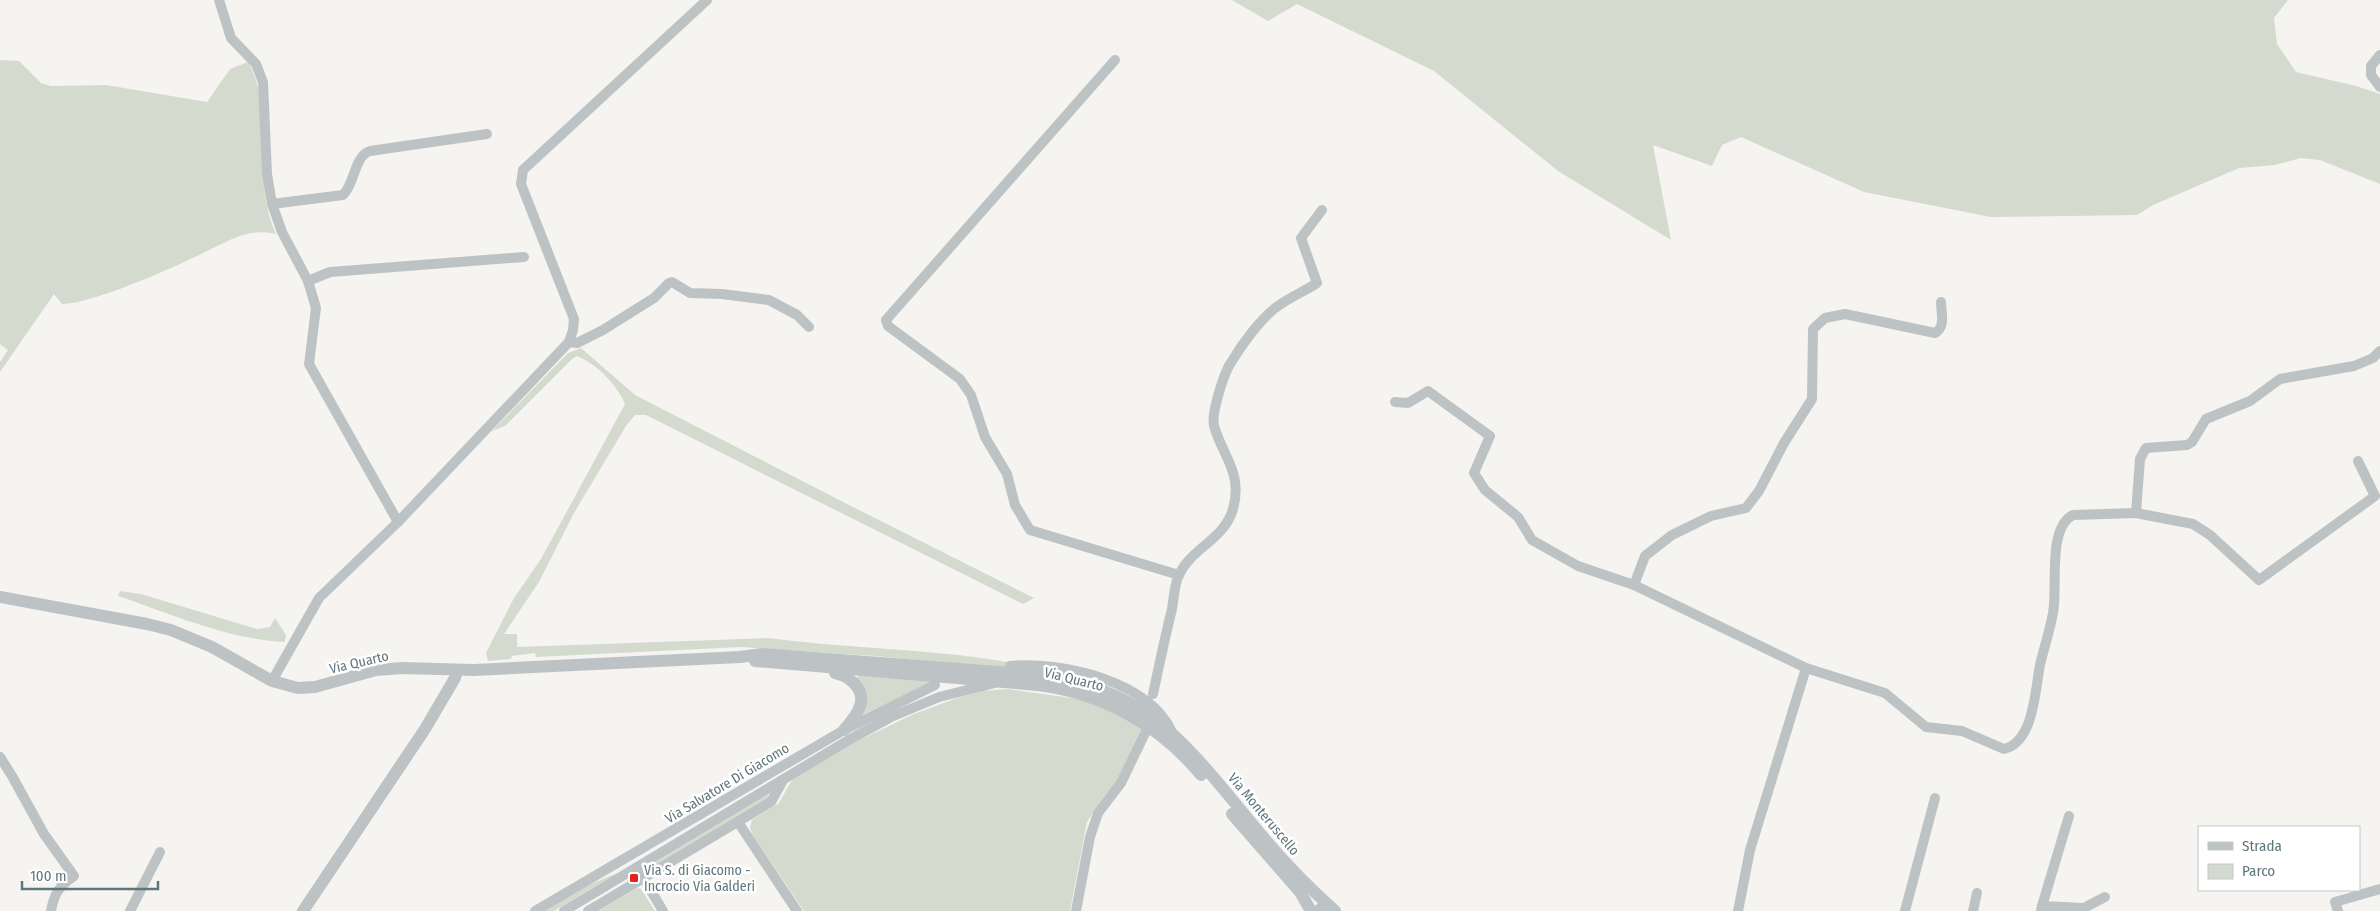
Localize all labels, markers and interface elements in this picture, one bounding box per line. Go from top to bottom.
street label: Via Quarto [328,647,390,678]
street label: Via Quarto [1043,664,1105,695]
street label: Via Salvatore Di Giacomo [662,740,792,827]
street label: Via Monteruscello [1224,770,1303,859]
legend [2198,826,2360,891]
text: Strada [2242,837,2282,855]
scale bar [22,858,159,890]
place label: Via S. di Giacomo - Incrocio Via Galderi [644,862,755,895]
text: Parco [2242,862,2275,880]
text: 100 m [30,867,67,885]
marker: Via S. di Giacomo - Incrocio Via Galderi [628,872,640,884]

